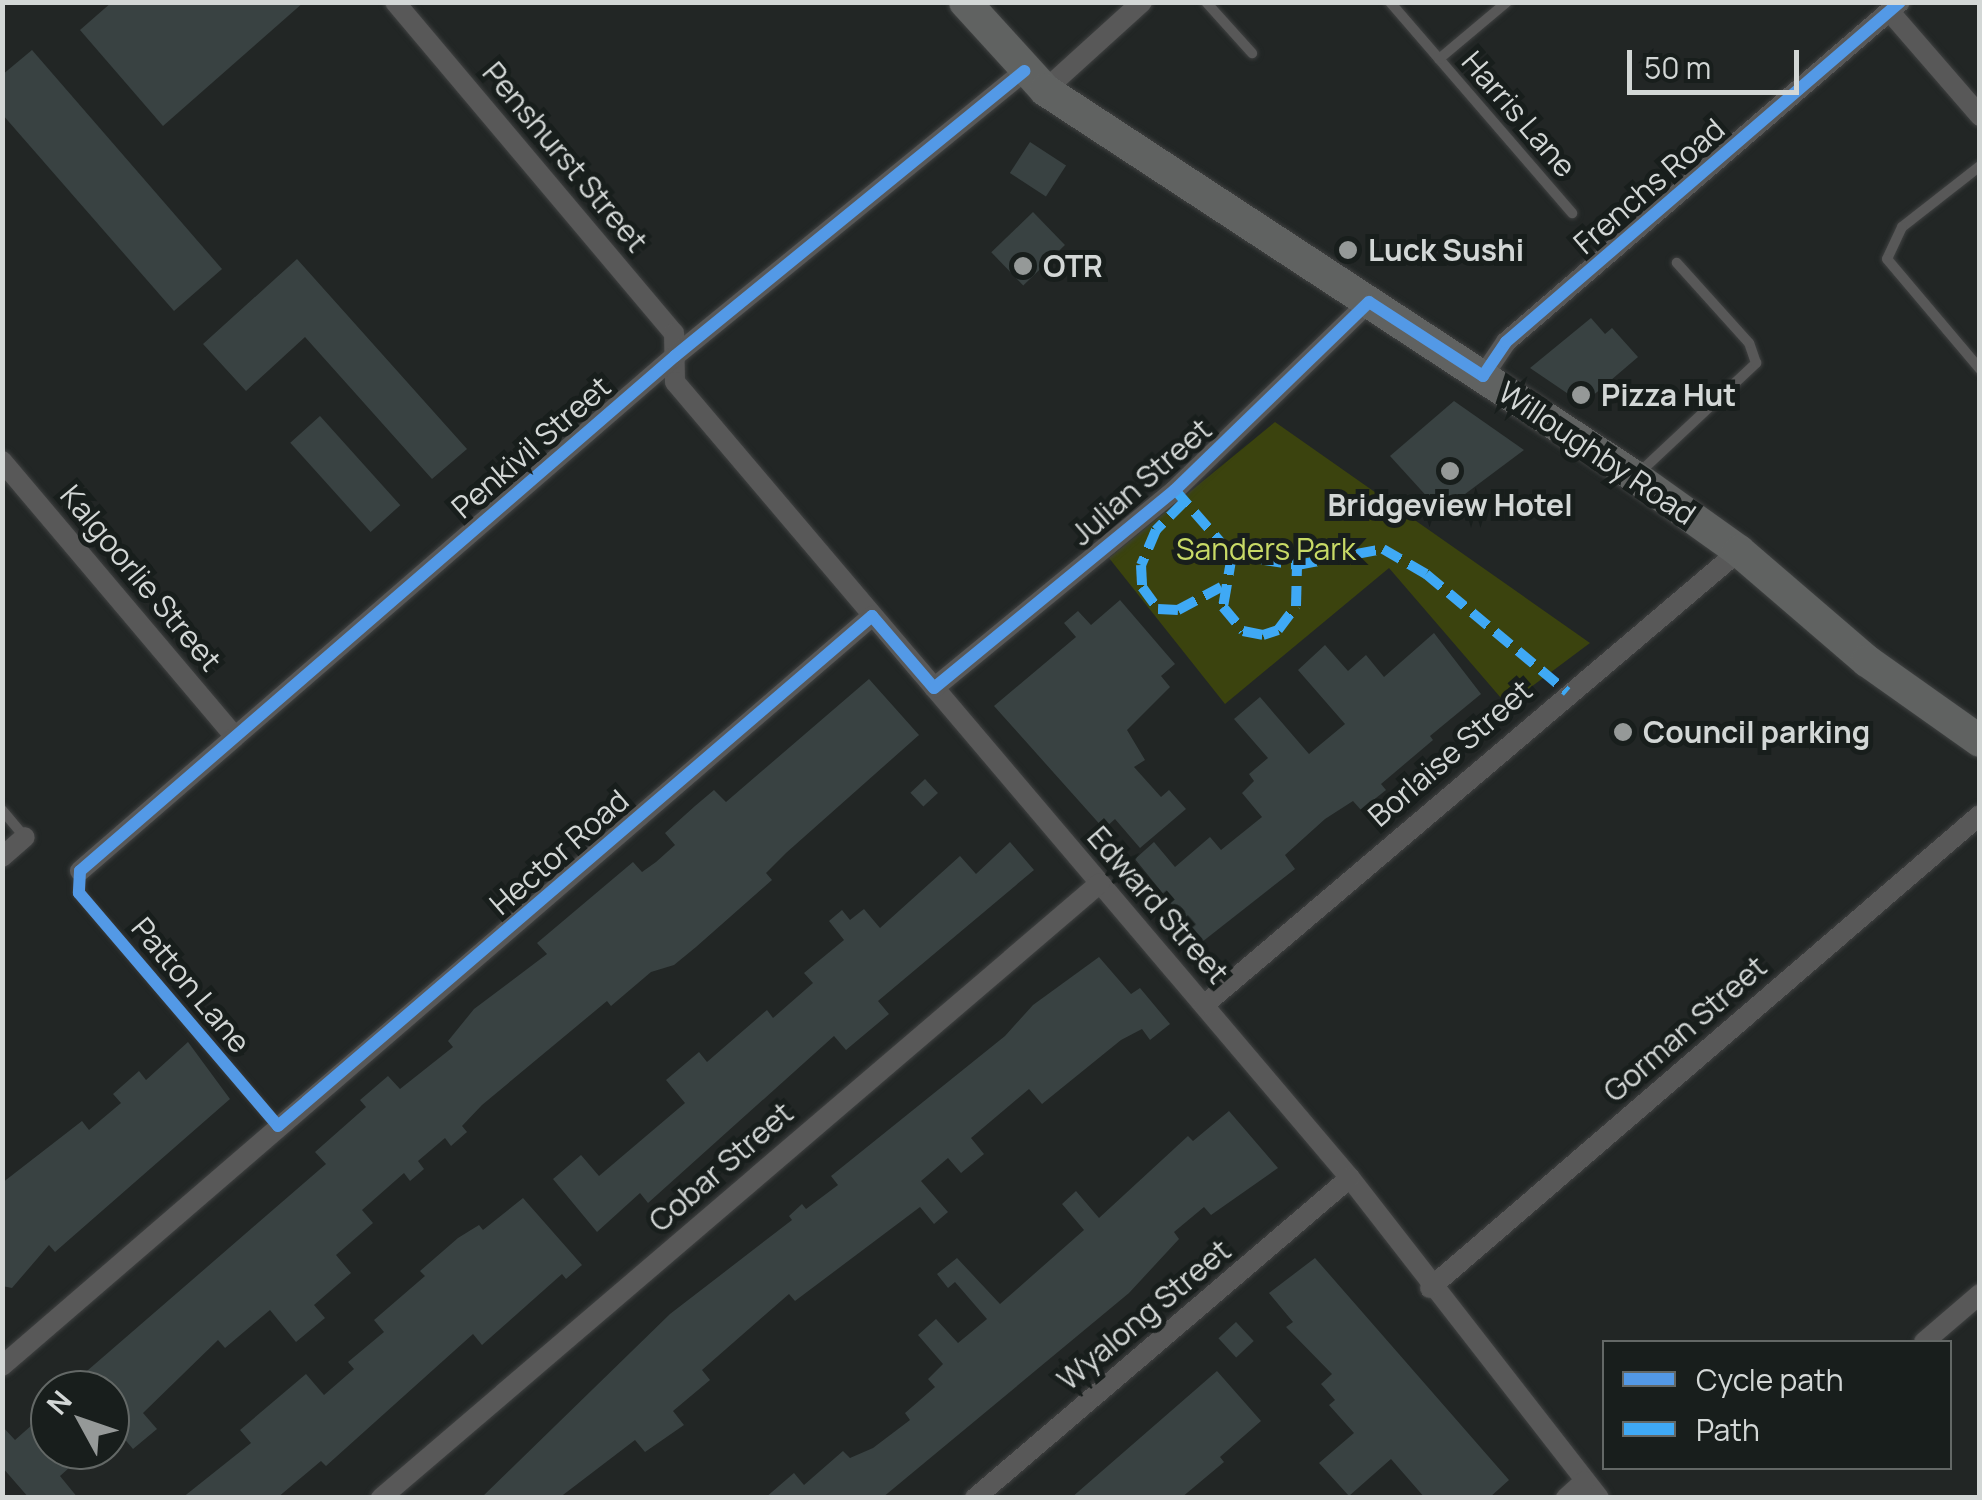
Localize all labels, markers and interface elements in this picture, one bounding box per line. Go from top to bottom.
scale bar [1632,30,1804,92]
street label: Harris Lane [1455,44,1583,184]
text: 50 m [1644,47,1711,88]
street label: Penshurst Street [475,55,655,259]
street label: Frenchs Road [1566,111,1732,261]
place label: Luck Sushi [1368,232,1524,268]
marker: Luck Sushi [1337,239,1359,261]
place label: OTR [1043,248,1103,284]
marker: OTR [1012,255,1034,277]
street label: Penkivil Street [444,368,618,526]
street label: Willoughby Road [1492,374,1702,532]
place label: Pizza Hut [1601,377,1736,413]
marker: Pizza Hut [1570,384,1592,406]
street label: Julian Street [1063,411,1219,553]
marker: Bridgeview Hotel [1439,460,1461,482]
street label: Kalgoorlie Street [53,478,229,678]
place label: Bridgeview Hotel [1327,487,1573,523]
park label: Sanders Park [1176,531,1356,567]
street label: Borlaise Street [1361,672,1539,834]
place label: Council parking [1643,714,1870,750]
marker: Council parking [1612,721,1634,743]
street label: Hector Road [482,782,636,922]
street label: Edward Street [1080,819,1236,991]
street label: Patton Lane [124,910,258,1060]
street label: Gorman Street [1596,949,1774,1109]
street label: Cobar Street [642,1095,800,1239]
street label: Wyalong Street [1050,1232,1238,1398]
legend [1602,1340,1952,1470]
text: Cycle path [1696,1359,1844,1400]
north arrow [30,1370,130,1470]
text: N [38,1382,80,1422]
text: Path [1696,1409,1760,1450]

